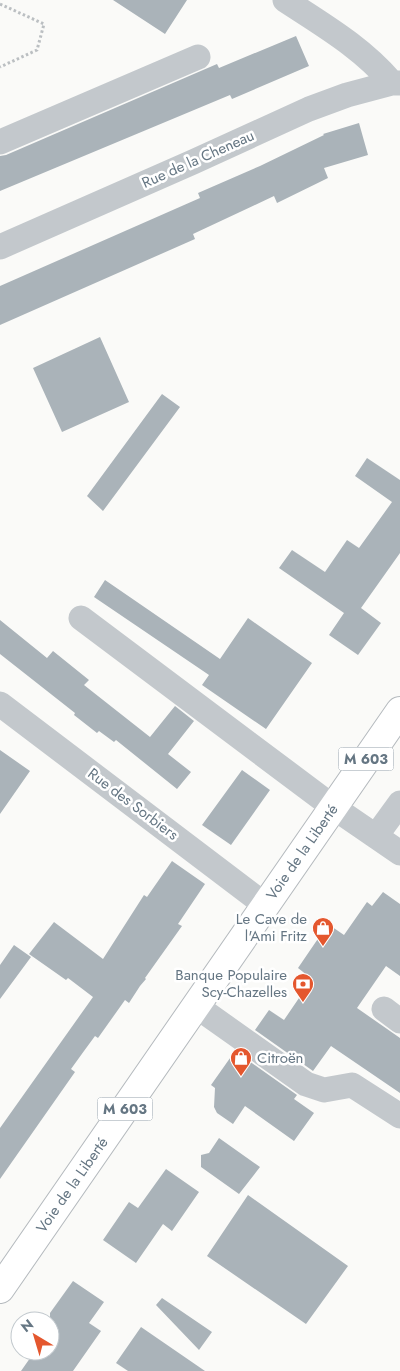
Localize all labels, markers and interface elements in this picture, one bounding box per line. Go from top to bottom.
street label: Rue de la Cheneau [138,124,258,194]
road number: M 603 [338,748,394,771]
street label: Rue des Sorbiers [83,763,183,845]
street label: Voie de la Liberté [261,799,343,904]
place label: Le Cave de l'Ami Fritz [236,908,307,947]
shop icon: Le Cave de l'Ami Fritz [311,916,335,947]
place label: Banque Populaire Scy-Chazelles [175,964,287,1003]
bank icon: Banque Populaire Scy-Chazelles [291,972,315,1003]
shop icon: Citroën [229,1046,253,1077]
place label: Citroën [257,1047,304,1069]
road number: M 603 [98,1098,152,1120]
street label: Voie de la Liberté [31,1132,113,1237]
north arrow [10,1311,60,1361]
text: N [16,1314,38,1337]

